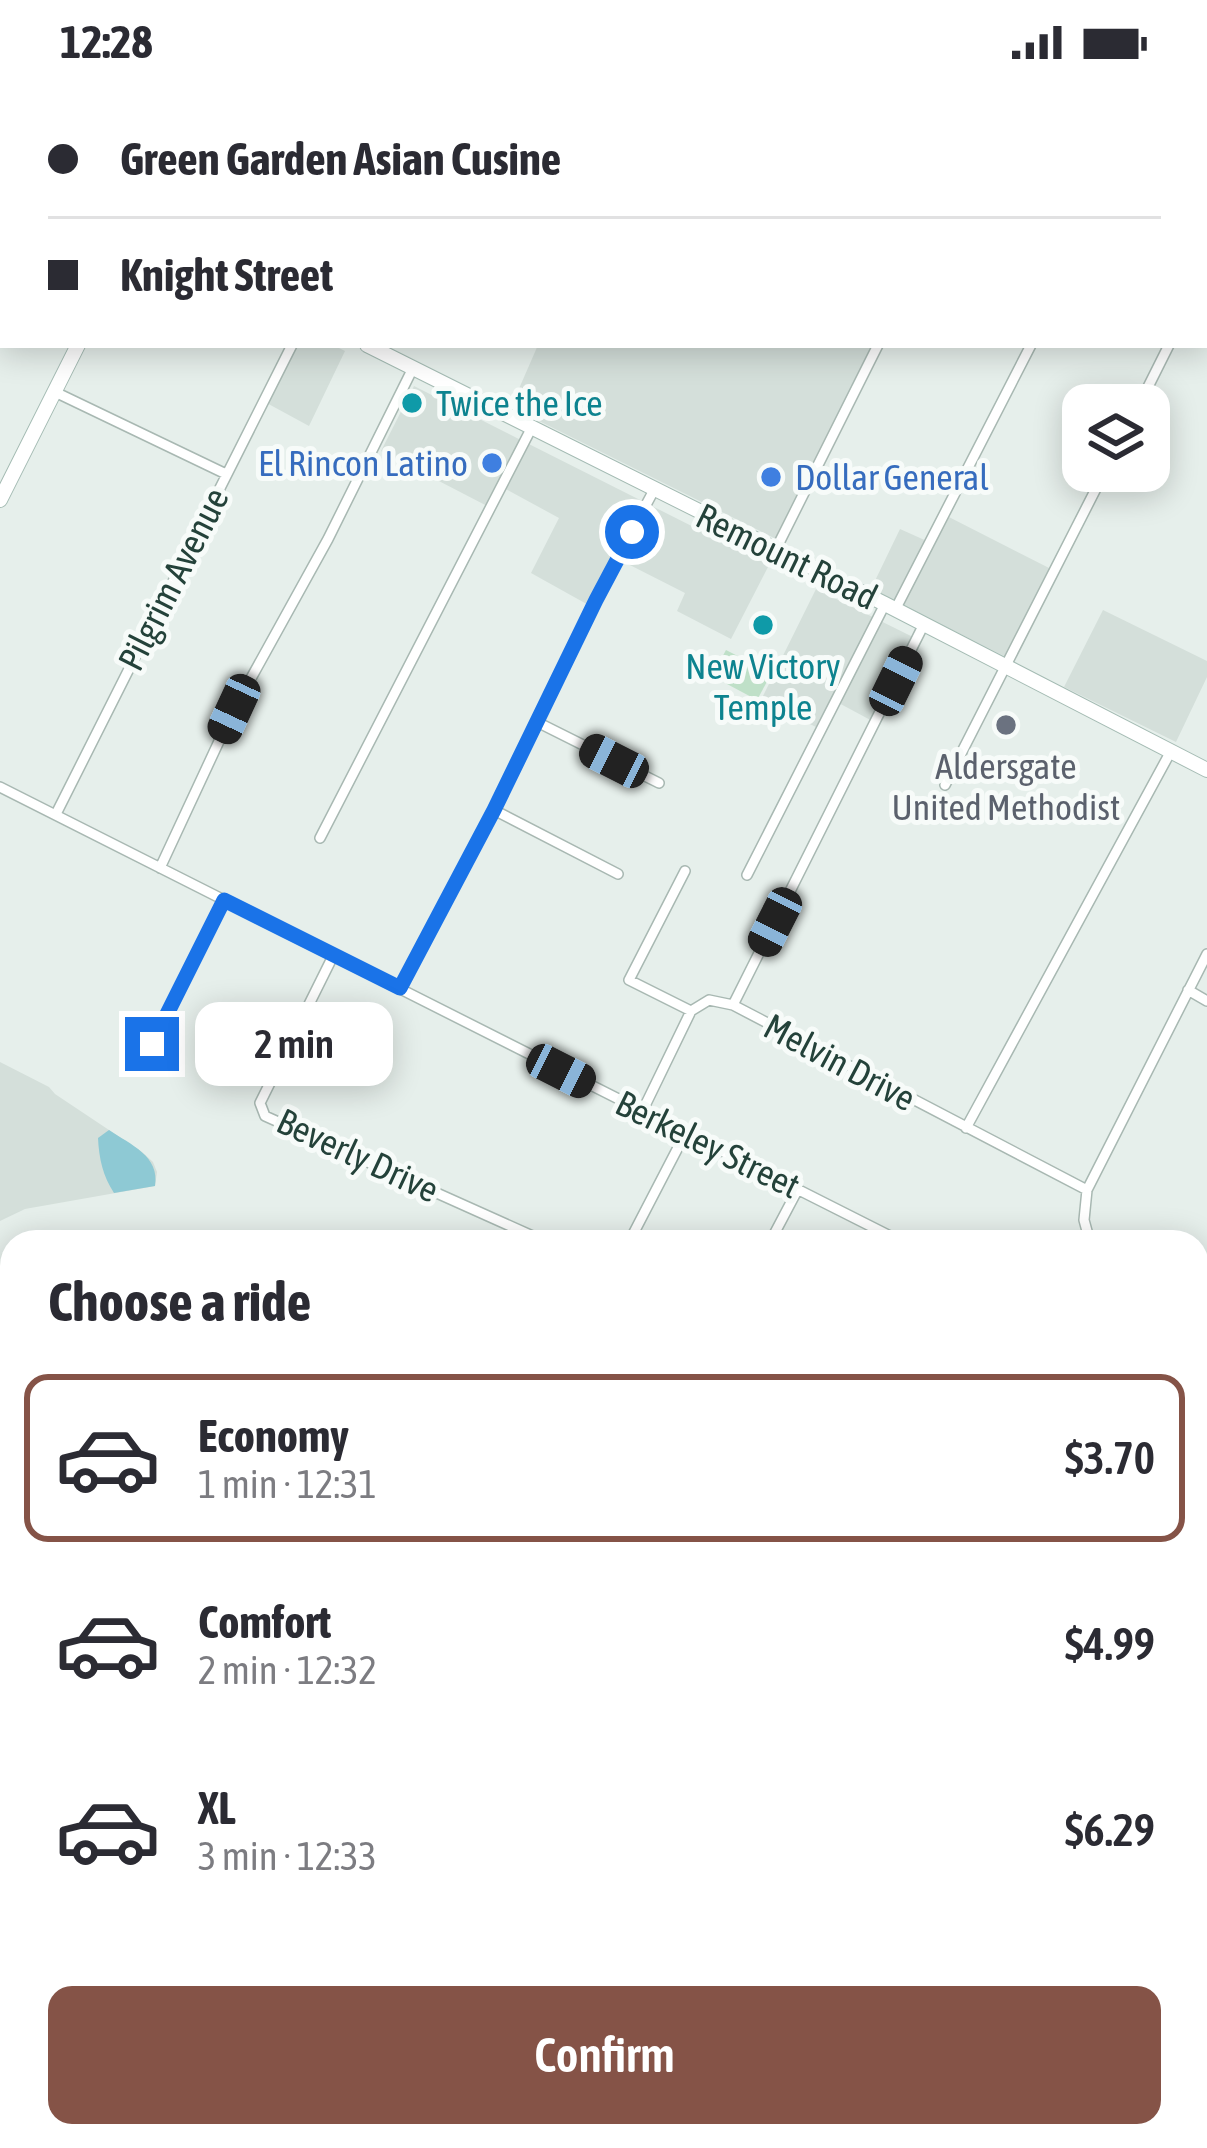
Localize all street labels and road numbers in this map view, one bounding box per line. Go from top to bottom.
street label: Pilgrim Avenue [109,481,237,677]
street label: Remount Road [690,494,884,618]
street label: Melvin Drive [757,1005,923,1119]
street label: Berkeley Street [609,1081,807,1207]
street label: Beverly Drive [271,1099,445,1211]

